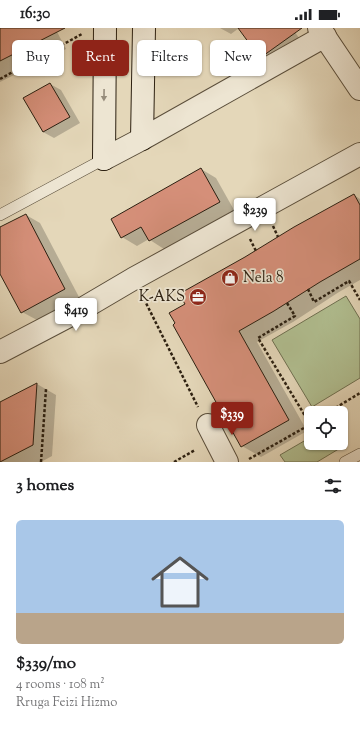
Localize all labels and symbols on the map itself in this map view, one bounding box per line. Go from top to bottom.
one-way arrow [101,89,107,102]
pin: $239 [231,198,279,232]
shop icon: Nela 8 [220,268,240,288]
place label: Nela 8 [243,268,283,289]
place label: K-AKS [139,287,185,308]
office icon: K-AKS [188,287,208,307]
pin: $419 [52,298,100,332]
pin: $339 [208,402,256,436]

